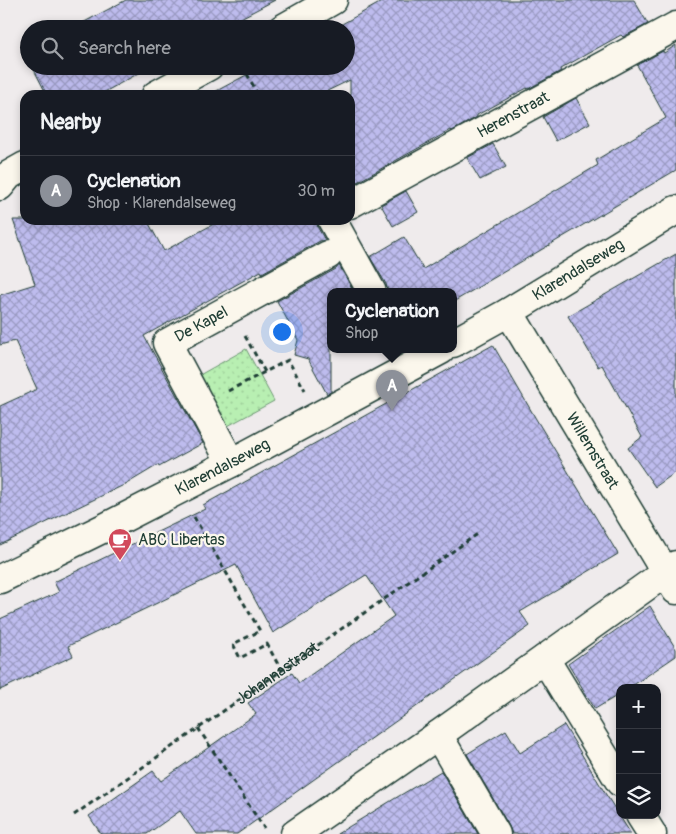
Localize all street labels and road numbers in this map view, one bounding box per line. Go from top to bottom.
street label: Herenstraat [474,87,553,143]
street label: Klarendalseweg [529,234,628,305]
street label: De Kapel [171,302,231,347]
street label: Willemstraat [562,409,623,493]
street label: Klarendalseweg [172,434,273,500]
street label: Johannastraat [232,637,323,709]

